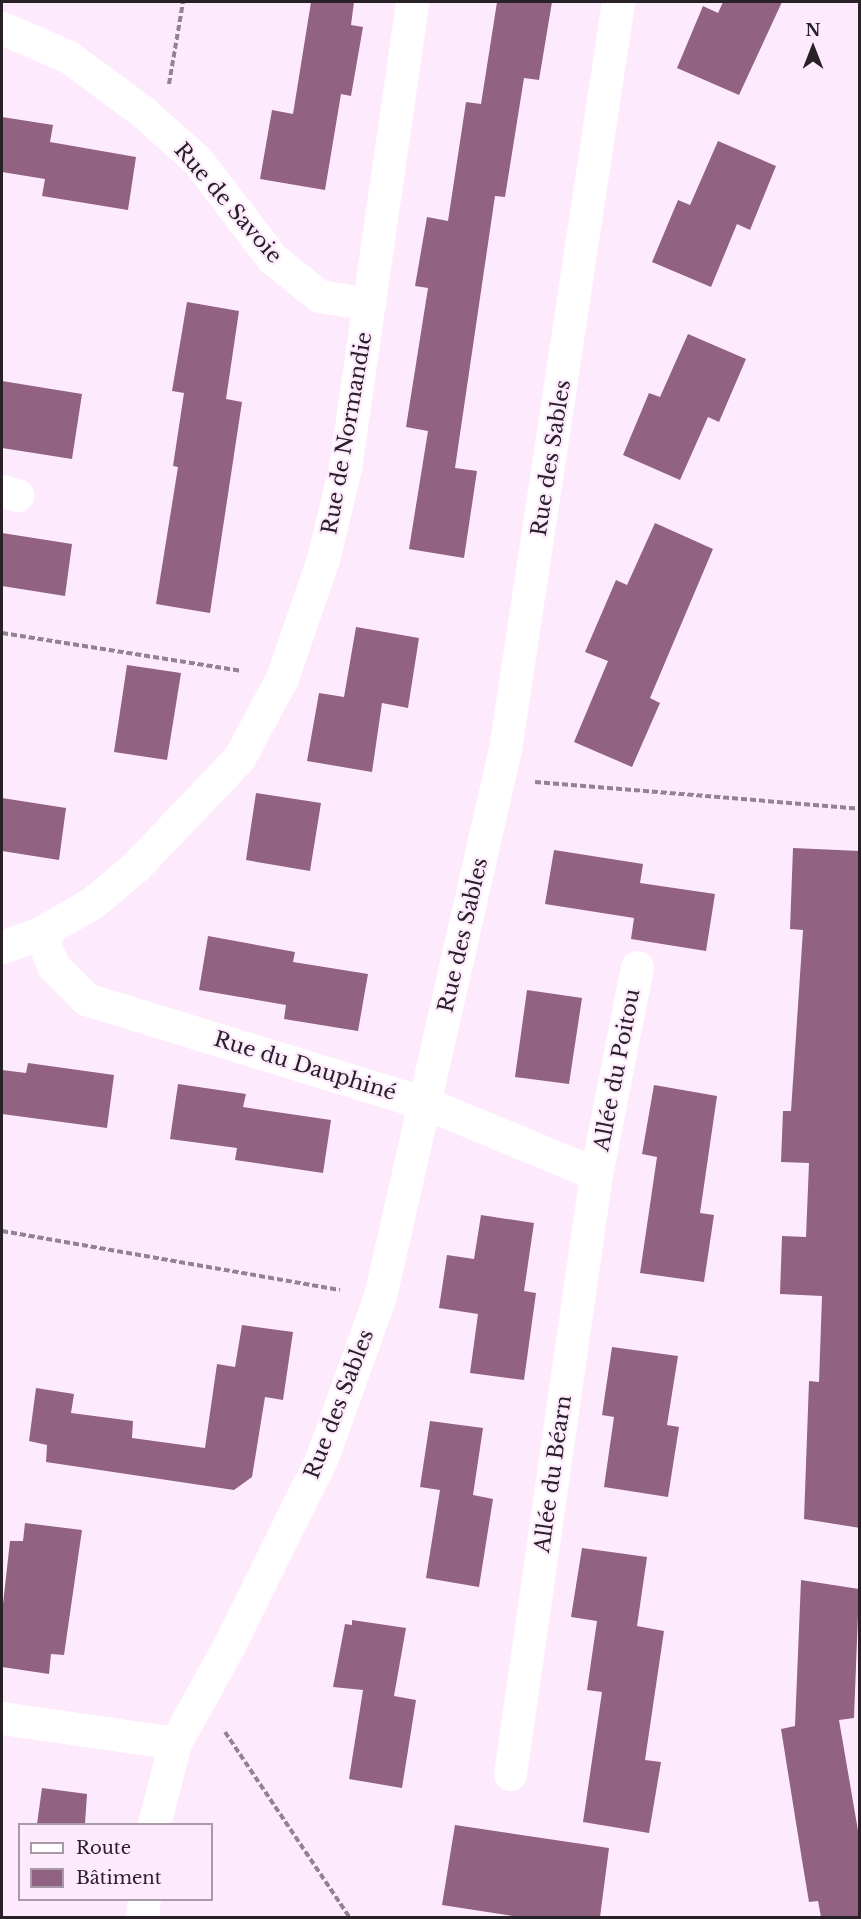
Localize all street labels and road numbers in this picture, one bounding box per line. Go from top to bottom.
street label: Rue de Savoie [169,138,287,268]
street label: Rue de Normandie [317,330,377,536]
street label: Rue des Sables [526,378,576,538]
street label: Rue des Sables [433,855,493,1015]
street label: Allée du Poitou [589,987,645,1153]
street label: Rue du Dauphiné [211,1026,399,1106]
street label: Rue des Sables [299,1326,379,1482]
street label: Allée du Béarn [529,1394,577,1554]

